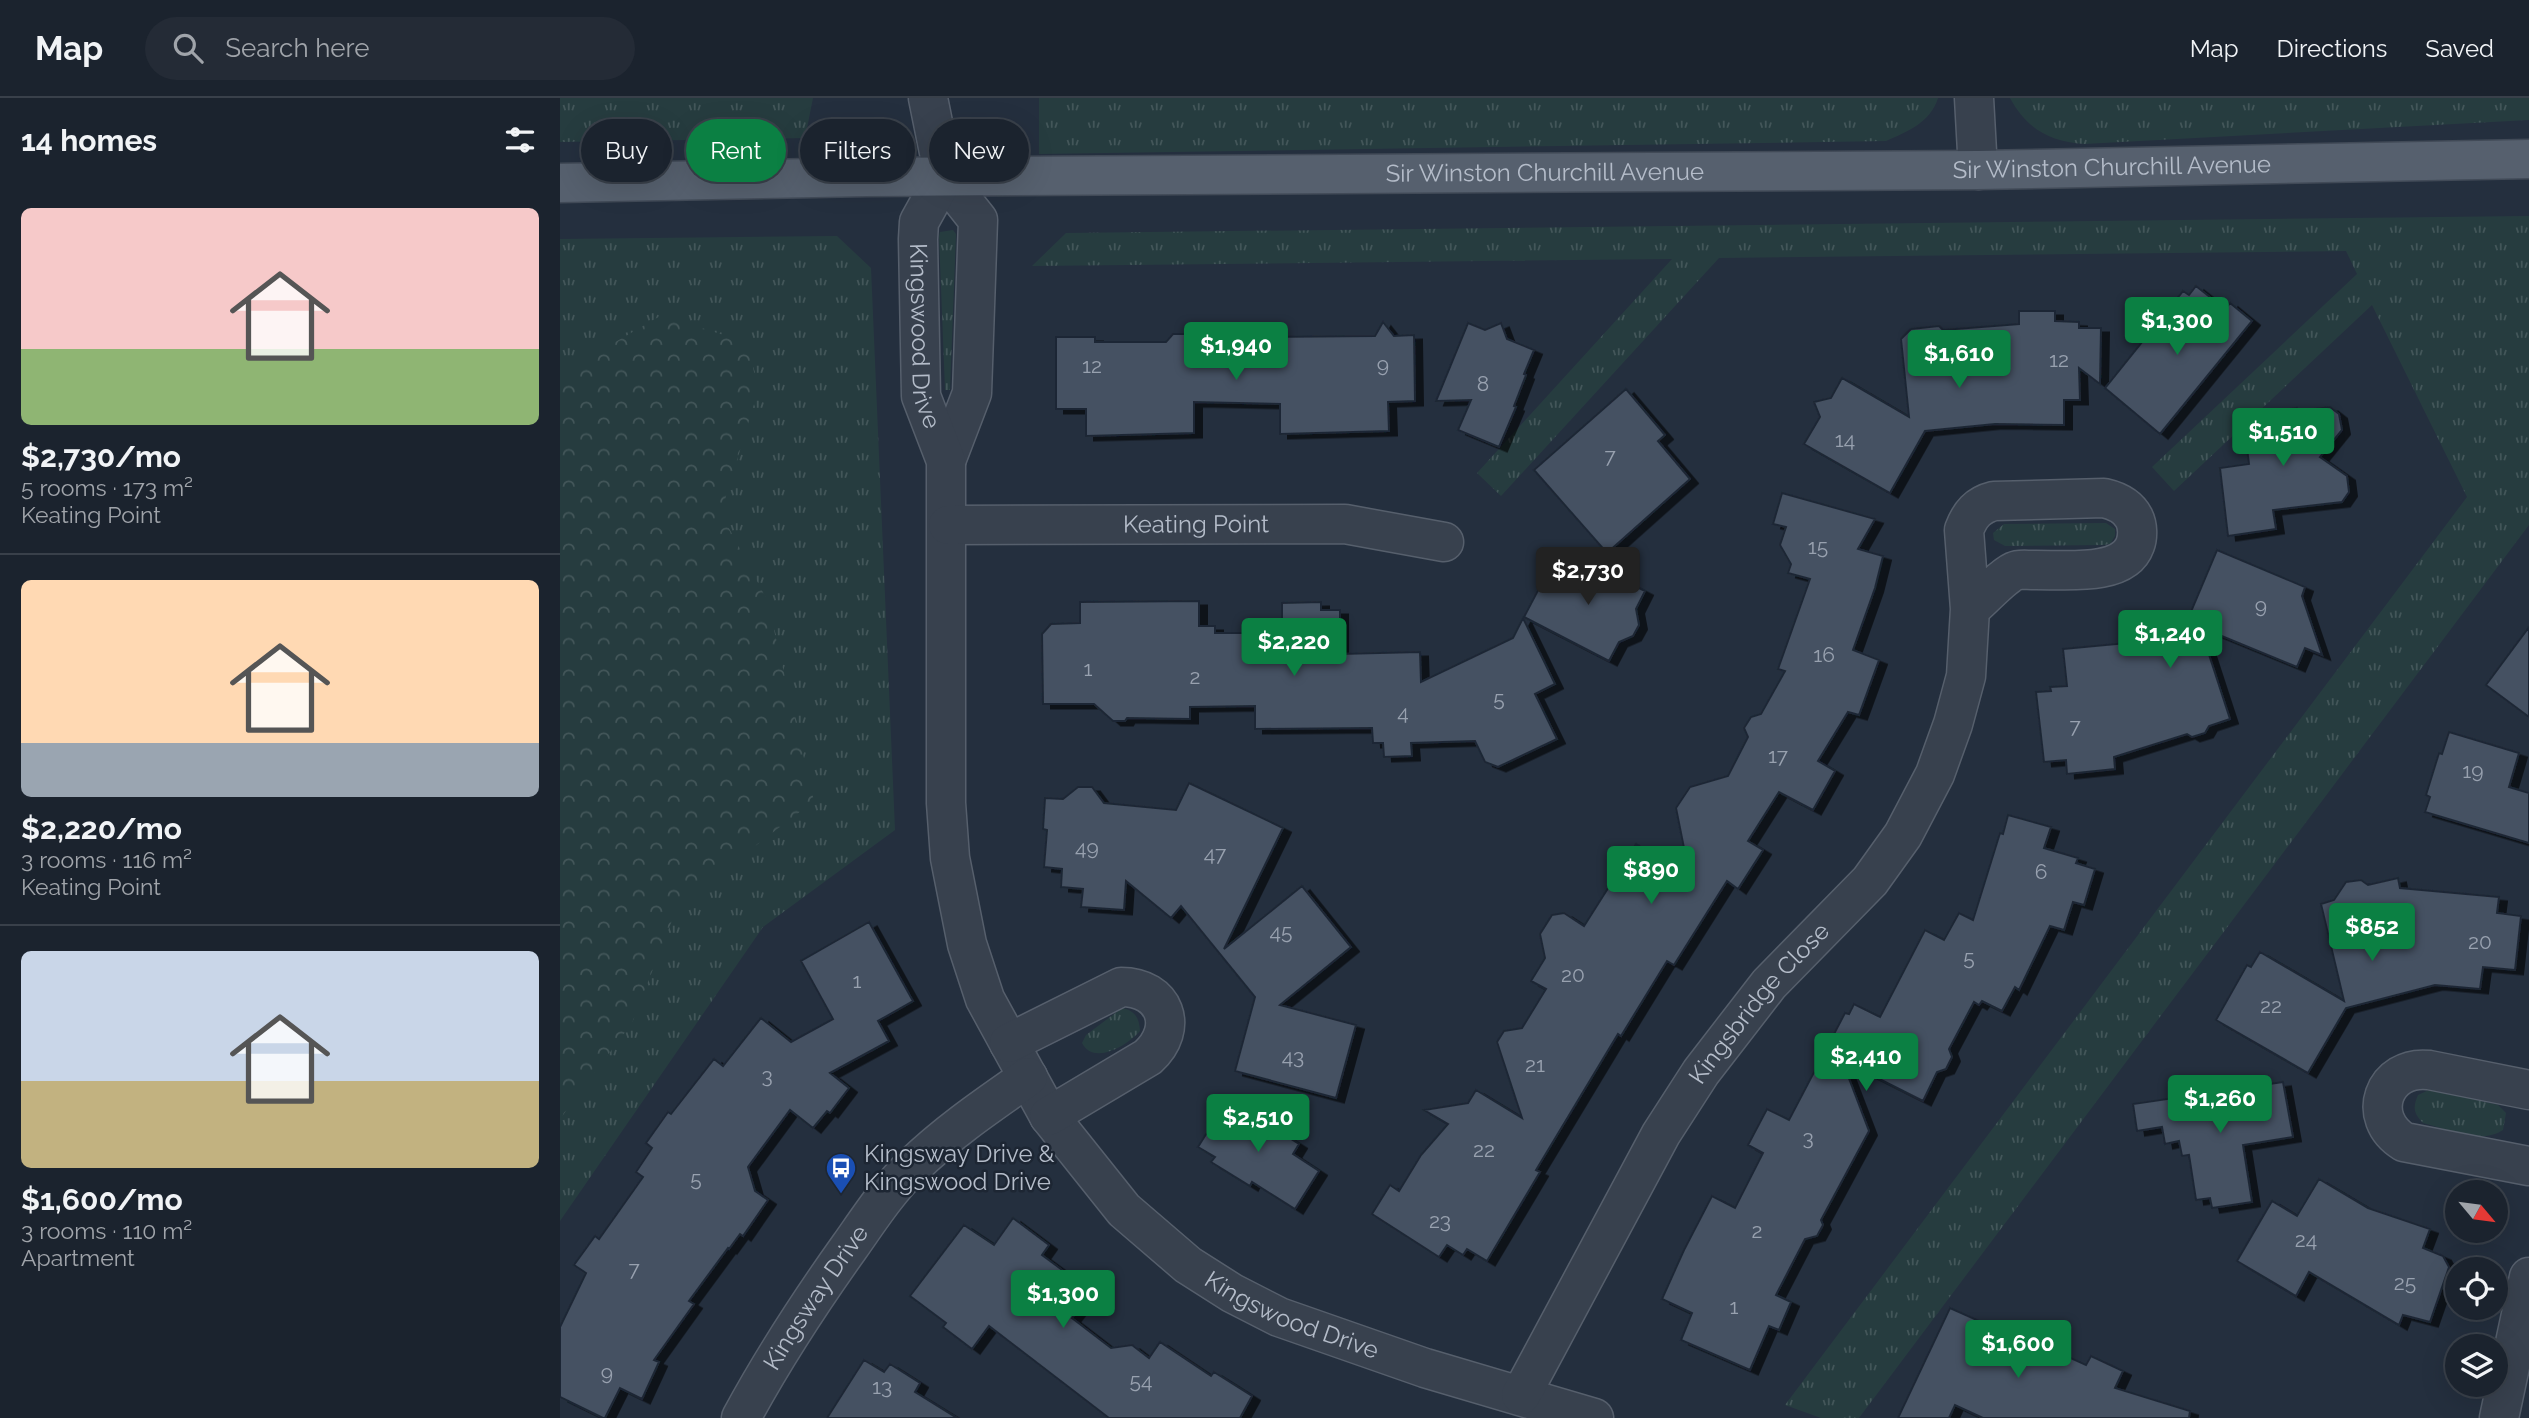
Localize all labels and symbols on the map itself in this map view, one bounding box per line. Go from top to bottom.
street label: Sir Winston Churchill Avenue [1953,149,2271,184]
street label: Sir Winston Churchill Avenue [1386,157,1704,188]
street label: Kingswood Drive [904,243,947,433]
pin: $1,300 [2120,298,2234,357]
pin: $1,940 [1179,322,1293,382]
pin: $1,610 [1902,330,2016,390]
house number: 12 [2049,347,2069,372]
house number: 9 [1377,352,1389,377]
house number: 12 [1082,353,1102,378]
house number: 8 [1477,371,1489,396]
pin: $1,510 [2226,408,2340,468]
house number: 14 [1835,427,1855,452]
house number: 7 [1604,443,1616,468]
street label: Keating Point [1123,509,1269,539]
house number: 15 [1808,534,1828,559]
pin: $2,730 [1531,547,1645,607]
house number: 9 [2255,593,2267,618]
pin: $1,240 [2113,610,2227,670]
pin: $2,220 [1237,618,1351,678]
house number: 16 [1813,642,1835,667]
house number: 1 [1084,656,1093,681]
house number: 2 [1190,664,1200,689]
house number: 5 [1493,686,1505,711]
house number: 4 [1397,700,1409,725]
house number: 7 [2069,713,2081,738]
house number: 17 [1768,743,1789,768]
house number: 19 [2462,758,2484,783]
house number: 49 [1075,835,1099,860]
house number: 47 [1204,841,1227,866]
pin: $890 [1610,846,1692,906]
house number: 6 [2035,859,2047,884]
pin: $852 [2331,904,2413,963]
street label: Kingsbridge Close [1682,916,1835,1089]
house number: 45 [1270,919,1292,944]
house number: 20 [2468,929,2492,954]
house number: 5 [1963,945,1975,970]
house number: 20 [1561,962,1585,987]
house number: 1 [853,968,862,993]
house number: 22 [2260,993,2282,1018]
pin: $2,410 [1809,1034,1923,1093]
house number: 43 [1282,1044,1304,1069]
house number: 21 [1525,1052,1545,1077]
house number: 3 [761,1063,773,1088]
pin: $1,260 [2163,1076,2277,1135]
pin: $2,510 [1201,1094,1315,1154]
house number: 3 [1802,1125,1814,1150]
house number: 22 [1473,1137,1495,1162]
place label: Kingsway Drive & Kingswood Drive [864,1139,1055,1196]
bus stop icon: Kingsway Drive & Kingswood Drive [824,1151,858,1195]
house number: 5 [690,1166,702,1191]
north arrow [2445,1180,2508,1242]
house number: 23 [1429,1208,1451,1233]
house number: 2 [1752,1218,1762,1243]
street label: Kingsway Drive [757,1219,874,1375]
house number: 24 [2295,1227,2317,1252]
house number: 7 [628,1256,640,1281]
street label: Kingswood Drive [1200,1265,1383,1365]
pin: $1,300 [1006,1270,1120,1330]
house number: 25 [2394,1270,2416,1295]
house number: 1 [1730,1294,1739,1319]
pin: $1,600 [1961,1320,2075,1380]
house number: 9 [601,1360,613,1385]
house number: 54 [1130,1368,1152,1393]
house number: 13 [872,1374,892,1399]

